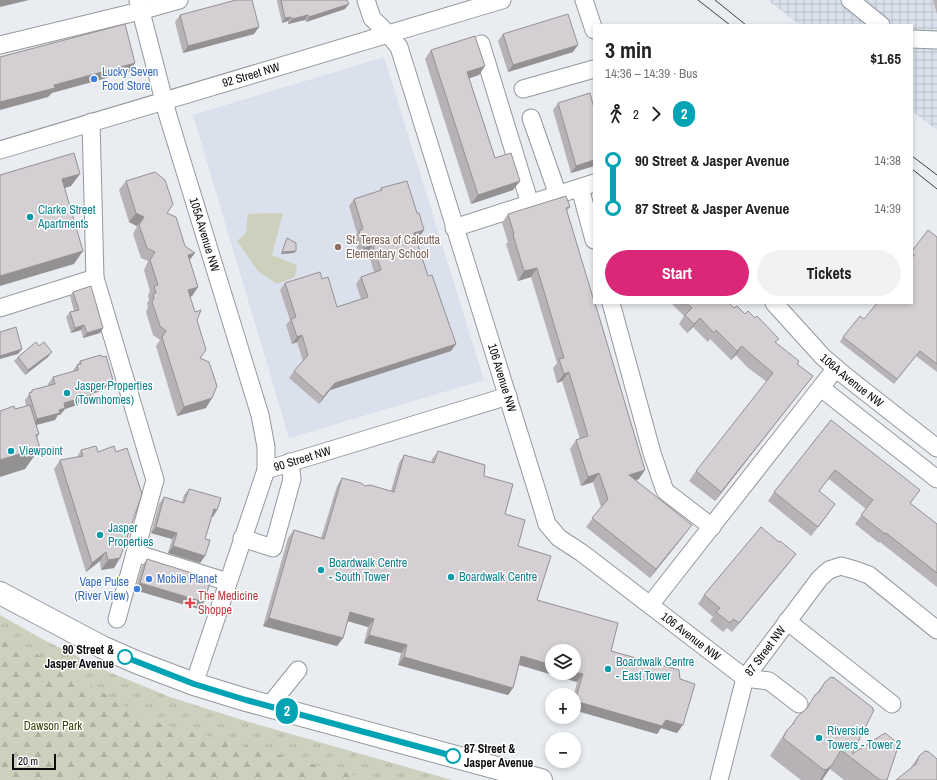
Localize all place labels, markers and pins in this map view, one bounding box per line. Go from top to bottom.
place label: Lucky Seven Food Store [102,64,158,94]
marker: Lucky Seven Food Store [89,74,99,84]
place label: Clarke Street Apartments [37,202,96,232]
marker: Clarke Street Apartments [25,212,35,222]
place label: St. Teresa of Calcutta Elementary School [346,232,440,262]
marker: St. Teresa of Calcutta Elementary School [333,242,343,252]
place label: Jasper Properties (Townhomes) [75,378,153,408]
marker: Jasper Properties (Townhomes) [62,388,72,398]
place label: Viewpoint [19,443,63,459]
marker: Viewpoint [6,446,16,456]
place label: Jasper Properties [108,520,153,550]
marker: Jasper Properties [95,530,105,540]
place label: Boardwalk Centre - South Tower [329,555,407,585]
marker: Boardwalk Centre - South Tower [316,565,326,575]
place label: Boardwalk Centre [459,569,537,585]
place label: Mobile Planet [157,571,217,587]
marker: Boardwalk Centre [446,572,456,582]
place label: Vape Pulse (River View) [74,574,129,604]
marker: Mobile Planet [144,574,154,584]
marker: Vape Pulse (River View) [132,584,142,594]
place label: The Medicine Shoppe [198,588,258,618]
marker: The Medicine Shoppe [185,598,195,608]
place label: 90 Street & Jasper Avenue [45,642,115,672]
marker: 90 Street & Jasper Avenue [117,649,133,665]
place label: Boardwalk Centre - East Tower [616,654,694,684]
marker: Boardwalk Centre - East Tower [603,664,613,674]
place label: Riverside Towers - Tower 2 [827,723,901,753]
marker: Riverside Towers - Tower 2 [814,733,824,743]
place label: 87 Street & Jasper Avenue [464,741,534,771]
marker: 87 Street & Jasper Avenue [445,748,461,764]

